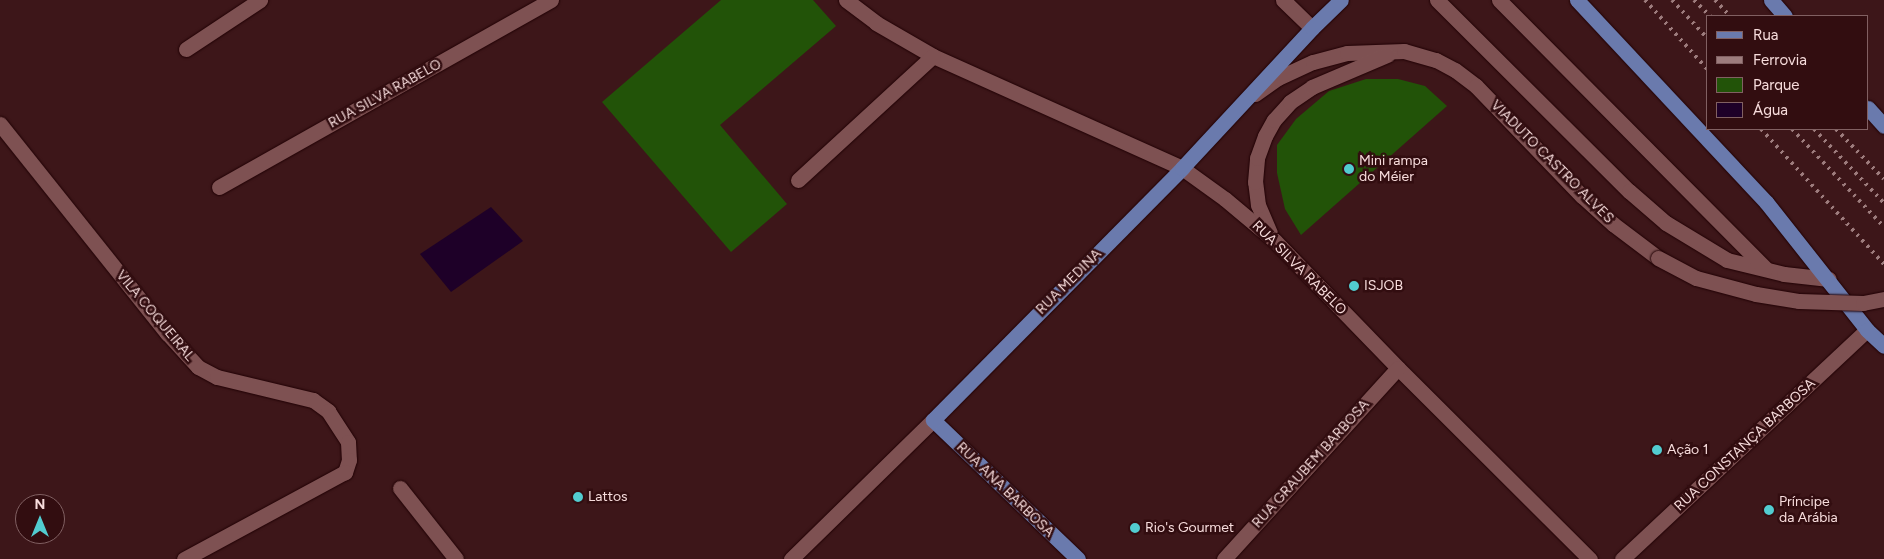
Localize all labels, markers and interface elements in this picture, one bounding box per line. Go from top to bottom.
legend [1706,15,1869,130]
text: Rua [1753,26,1778,44]
text: Ferrovia [1753,51,1807,69]
street label: RUA SILVA RABELO [326,56,444,132]
text: Parque [1753,76,1800,94]
street label: VIADUTO CASTRO ALVES [1487,97,1617,227]
text: Água [1753,101,1788,119]
place label: Mini rampa do Méier [1359,153,1428,186]
marker: Mini rampa do Méier [1343,163,1355,175]
street label: RUA SILVA RABELO [1248,217,1350,319]
street label: RUA MEDINA [1033,246,1105,318]
street label: VILA COQUEIRAL [112,267,198,365]
place label: ISJOB [1364,278,1403,294]
marker: ISJOB [1348,280,1360,292]
street label: RUA CONSTANÇA BARBOSA [1671,375,1819,515]
street label: RUA GRAUBEM BARBOSA [1249,396,1373,532]
street label: RUA ANA BARBOSA [953,439,1057,541]
place label: Ação 1 [1667,442,1708,458]
marker: Ação 1 [1651,444,1663,456]
place label: Lattos [588,489,628,505]
marker: Lattos [572,491,584,503]
north arrow [15,494,65,544]
place label: Príncipe da Arábia [1779,494,1838,526]
text: N [35,496,45,513]
marker: Príncipe da Arábia [1763,504,1775,516]
place label: Rio's Gourmet [1145,520,1234,536]
marker: Rio's Gourmet [1129,522,1141,534]

